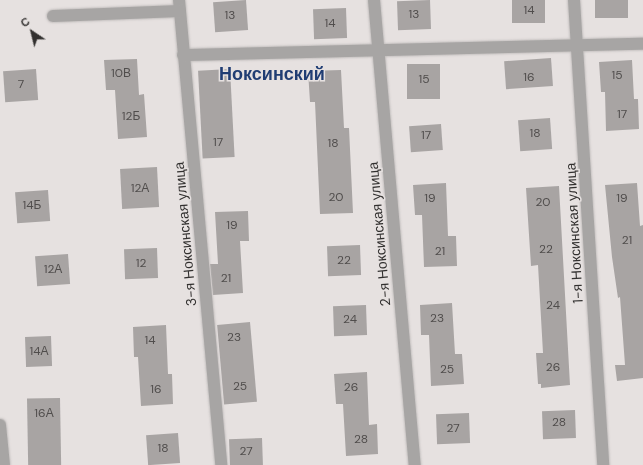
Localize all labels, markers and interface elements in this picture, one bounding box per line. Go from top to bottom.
house number: 14 [523,4,535,18]
house number: 13 [409,8,419,22]
house number: 13 [225,9,235,23]
north arrow [12,12,52,52]
text: С [18,14,32,30]
house number: 14 [324,17,336,31]
district label: Ноксинский [219,63,325,85]
house number: 10В [111,67,131,81]
house number: 15 [611,69,623,83]
house number: 16 [523,71,535,85]
house number: 15 [418,73,430,87]
house number: 7 [18,78,24,92]
house number: 17 [617,108,627,122]
house number: 12Б [122,110,140,124]
house number: 18 [529,127,541,141]
house number: 17 [421,129,431,143]
house number: 17 [213,136,223,150]
house number: 18 [327,137,339,151]
street label: 3-я Ноксинская улица [170,161,200,307]
street label: 2-я Ноксинская улица [364,161,394,307]
street label: 1-я Ноксинская улица [562,162,586,304]
house number: 12А [131,182,149,196]
house number: 20 [329,191,343,205]
house number: 19 [424,192,436,206]
house number: 19 [616,192,628,206]
house number: 20 [536,196,550,210]
house number: 14Б [23,199,41,213]
house number: 19 [226,219,238,233]
house number: 21 [622,234,632,248]
house number: 22 [539,243,553,257]
house number: 21 [435,245,445,259]
house number: 22 [337,254,351,268]
house number: 12 [136,257,146,271]
house number: 12А [44,263,62,277]
house number: 21 [221,272,231,286]
house number: 24 [546,299,560,313]
house number: 23 [430,312,444,326]
house number: 24 [343,313,357,327]
house number: 23 [227,331,241,345]
house number: 14 [144,334,156,348]
house number: 14А [29,345,49,359]
house number: 26 [546,361,560,375]
house number: 25 [440,363,454,377]
house number: 25 [233,380,247,394]
house number: 26 [344,381,358,395]
house number: 16 [150,383,162,397]
house number: 16А [34,407,54,421]
house number: 28 [552,416,566,430]
house number: 27 [446,422,460,436]
house number: 28 [354,433,368,447]
house number: 18 [157,442,169,456]
house number: 27 [239,445,253,459]

